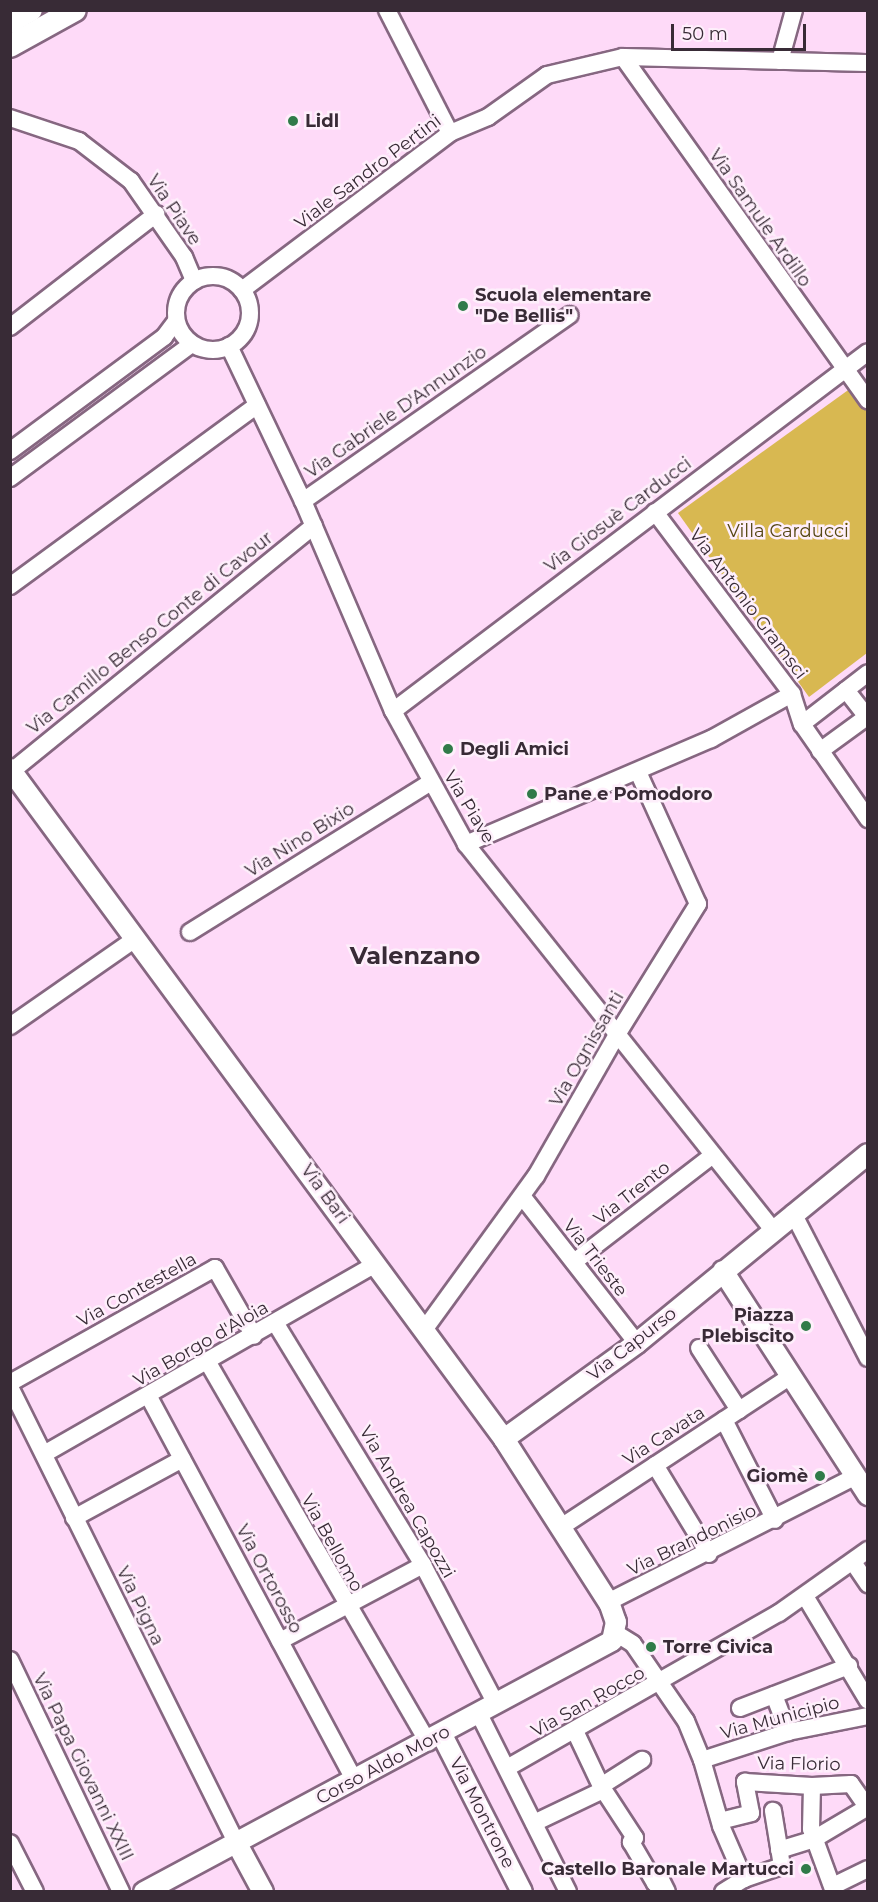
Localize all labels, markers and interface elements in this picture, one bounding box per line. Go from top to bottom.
scale bar [674,12,809,50]
text: 50 m [682,23,728,45]
street label: Viale Sandro Pertini [291,110,445,234]
place label: Lidl [305,110,339,132]
marker: Lidl [286,114,300,128]
street label: Via Samule Ardillo [704,145,816,291]
street label: Via Piave [142,170,206,250]
place label: Scuola elementare "De Bellis" [475,285,651,328]
marker: Scuola elementare "De Bellis" [456,299,470,313]
street label: Via Gabriele D'Annunzio [301,341,491,483]
street label: Via Giosuè Carducci [540,453,696,577]
park label: Villa Carducci [727,520,849,542]
street label: Via Antonio Gramsci [684,525,812,683]
street label: Via Camillo Benso Conte di Cavour [23,527,277,739]
place label: Degli Amici [460,738,569,760]
marker: Degli Amici [441,742,455,756]
street label: Via Piave [439,767,499,847]
place label: Pane e Pomodoro [544,783,713,805]
marker: Pane e Pomodoro [525,787,539,801]
street label: Via Nino Bixio [242,798,358,882]
district label: Valenzano [350,942,480,970]
street label: Via Ognissanti [545,988,629,1110]
street label: Via Trento [590,1157,674,1229]
street label: Via Bari [296,1160,354,1228]
street label: Via Trieste [558,1215,632,1301]
street label: Via Contestella [74,1248,200,1332]
street label: Via Borgo d'Aloia [130,1297,272,1391]
street label: Via Capurso [583,1302,681,1386]
place label: Piazza Plebiscito [701,1305,794,1348]
marker: Piazza Plebiscito [799,1319,813,1333]
street label: Via Cavata [619,1402,709,1470]
street label: Via Andrea Capozzi [355,1422,459,1582]
place label: Giomè [747,1465,808,1487]
marker: Giomè [813,1469,827,1483]
street label: Via Bellomo [296,1490,368,1596]
street label: Via Brandonisio [624,1499,760,1581]
street label: Via Ortorosso [231,1521,307,1637]
street label: Via Pigna [112,1563,168,1649]
place label: Torre Civica [663,1636,773,1658]
marker: Torre Civica [644,1640,658,1654]
street label: Via San Rocco [527,1662,649,1742]
street label: Via Papa Giovanni XXIII [28,1670,138,1864]
street label: Via Municipio [718,1692,842,1744]
street label: Corso Aldo Moro [312,1721,454,1809]
street label: Via Florio [757,1752,841,1776]
street label: Via Montrone [445,1754,519,1872]
place label: Castello Baronale Martucci [541,1858,794,1880]
marker: Castello Baronale Martucci [799,1862,813,1876]

